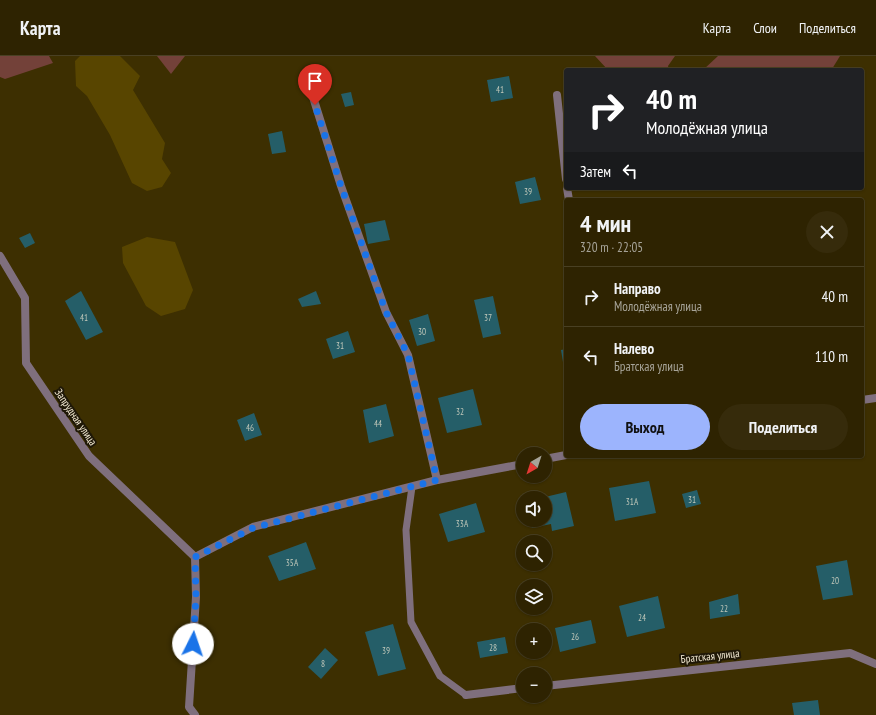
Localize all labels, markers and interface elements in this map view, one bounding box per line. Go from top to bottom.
text: Карта [20,16,61,40]
text: Карта [703,19,731,37]
text: Слои [753,19,777,37]
text: Поделиться [799,19,856,37]
pin [298,64,332,105]
icon: arrive [304,70,326,92]
text: 40 m [646,80,697,117]
house number: 41 [496,84,504,95]
icon: right [580,84,632,136]
text: Молодёжная улица [646,116,768,139]
icon: left [619,160,641,182]
text: Затем [580,162,611,181]
house number: 39 [524,186,532,197]
text: 4 мин [580,208,631,239]
button: close [806,211,848,253]
text: 320 m · 22:05 [580,239,643,256]
text: Направо [614,279,661,298]
icon: right [580,286,602,308]
text: 40 m [822,287,848,306]
text: Молодёжная улица [614,298,702,315]
house number: 41 [80,312,88,323]
house number: 37 [484,312,492,323]
house number: 30 [418,326,426,337]
text: Налево [614,339,654,358]
house number: 31 [336,340,344,351]
icon: left [580,346,602,368]
text: 110 m [815,347,848,366]
text: Братская улица [614,358,684,375]
street label: Запрудная улица [52,386,100,448]
button: Выход [580,404,710,450]
button: Поделиться [718,404,848,450]
house number: 32 [456,406,464,417]
house number: 44 [374,418,382,429]
house number: 46 [246,422,254,433]
north arrow [516,447,552,483]
map controls [516,447,552,703]
button: sound [516,491,552,527]
house number: 31 [688,494,696,505]
house number: 31А [626,496,639,507]
house number: 33А [456,518,469,529]
button: search [516,535,552,571]
house number: 35А [286,557,299,568]
house number: 20 [831,575,839,586]
button: layers [516,579,552,615]
house number: 22 [720,603,728,614]
house number: 24 [638,612,646,623]
position arrow [172,623,214,665]
button: + [516,623,552,659]
house number: 26 [571,631,579,642]
house number: 28 [489,642,497,653]
house number: 39 [382,645,390,656]
street label: Братская улица [680,646,740,666]
house number: 8 [321,658,325,669]
button: − [516,667,552,703]

